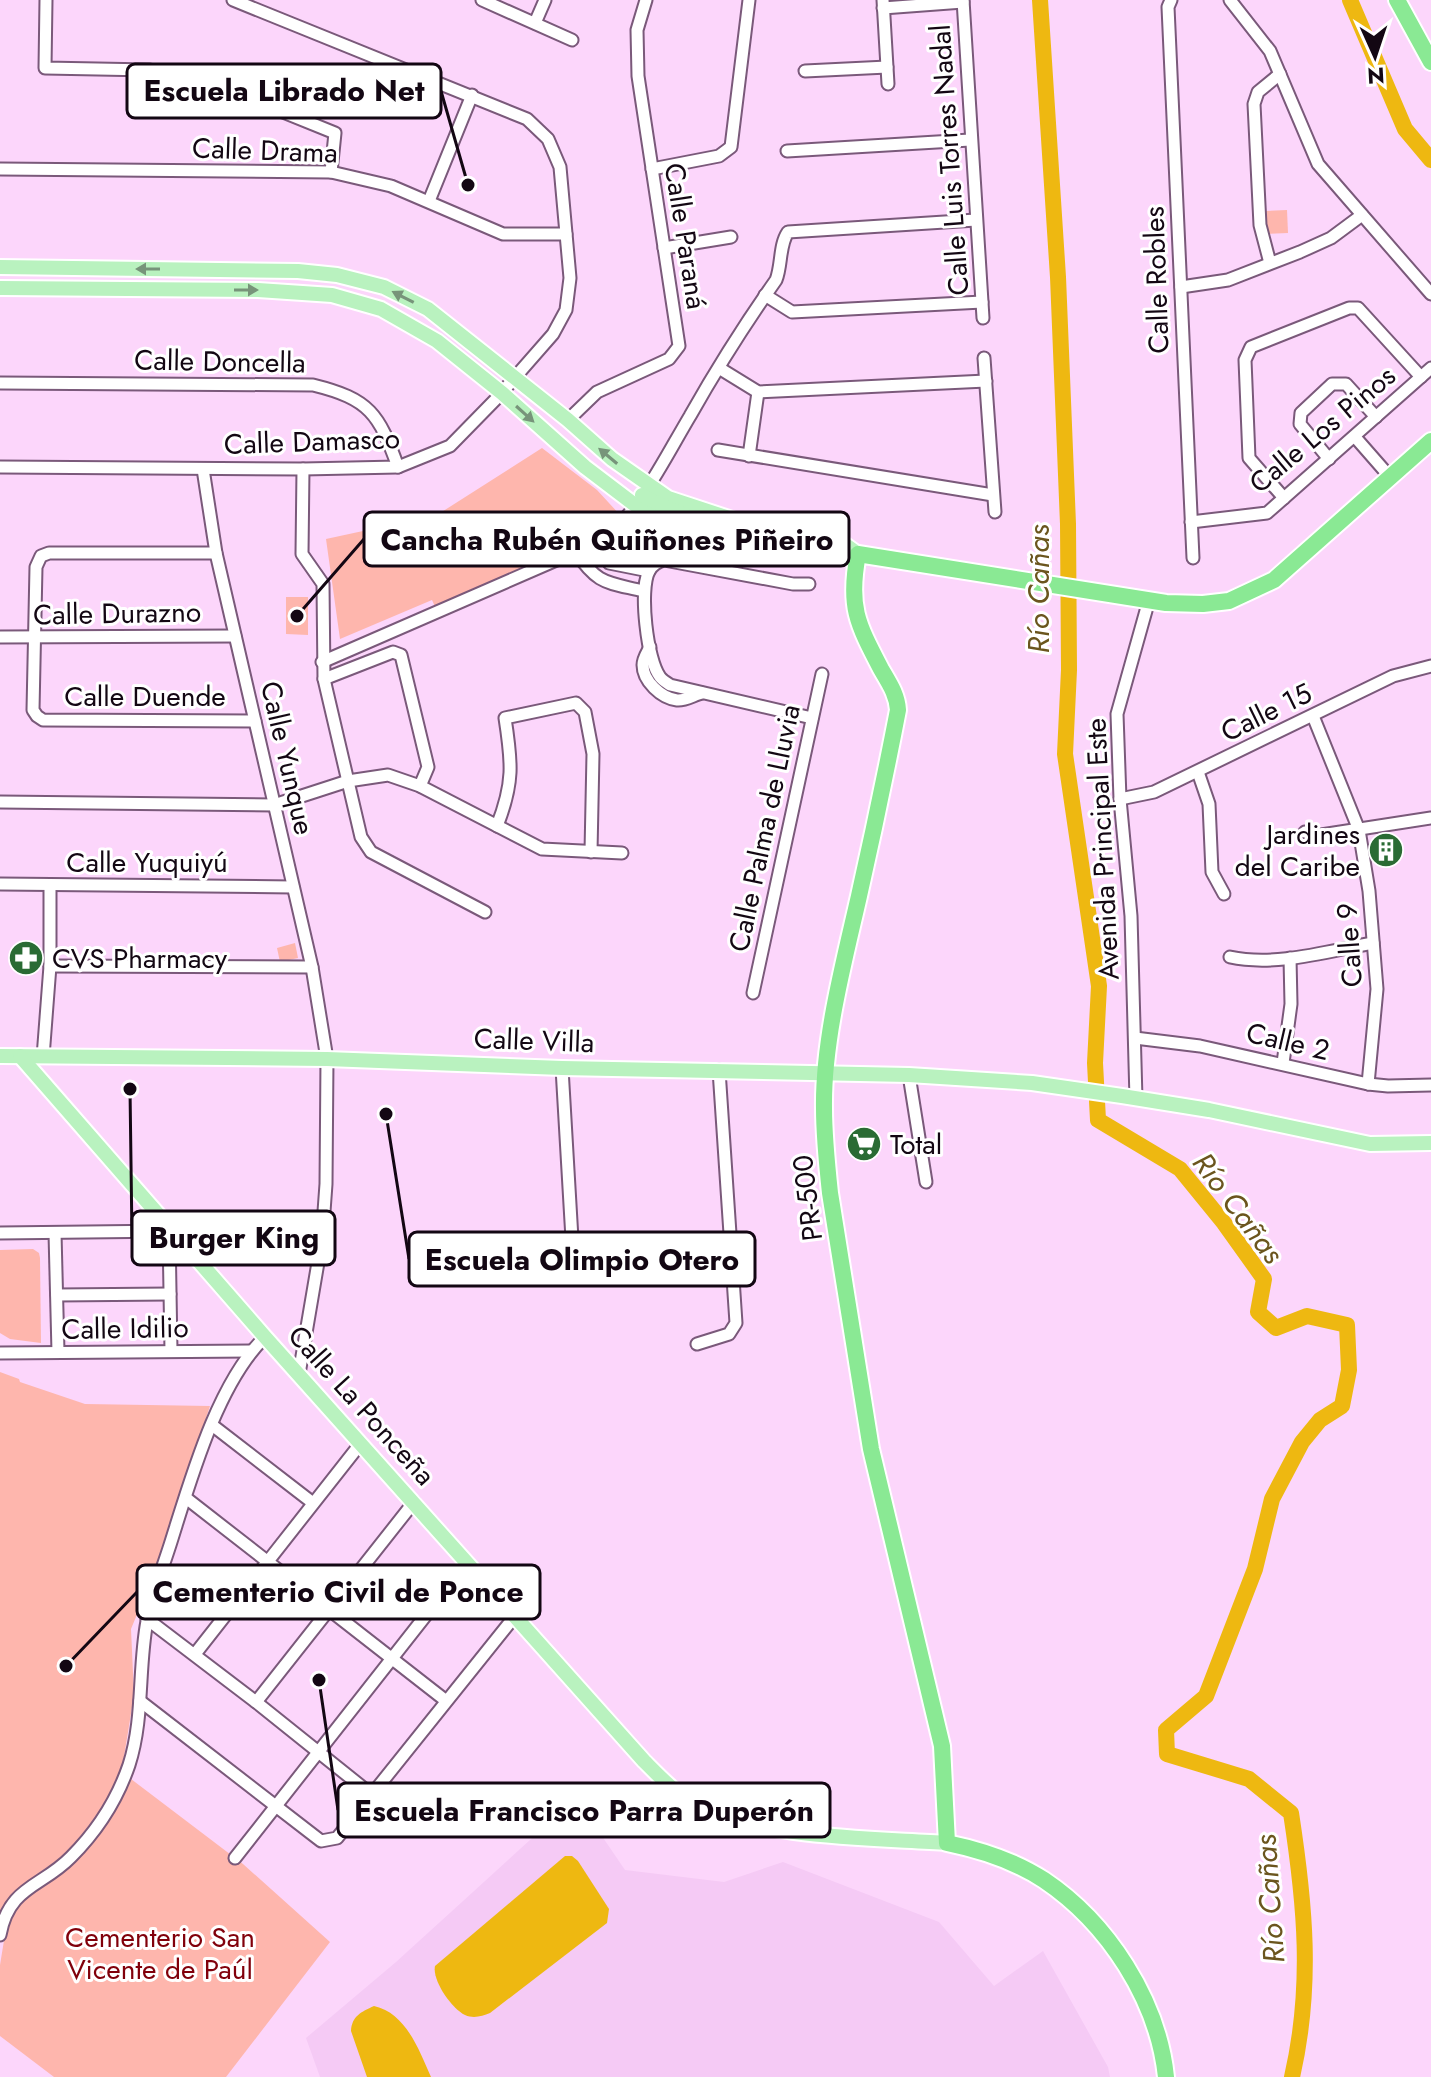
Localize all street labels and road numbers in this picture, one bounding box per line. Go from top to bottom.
street label: Calle Luis Torres Nadal [920,23,979,297]
street label: Calle Drama [191,127,339,174]
street label: Calle Paraná [654,160,717,312]
street label: Calle Robles [1133,206,1180,354]
street label: Calle Doncella [134,340,306,383]
street label: Calle Los Pinos [1240,356,1404,503]
street label: Calle Damasco [223,418,401,465]
street label: Calle Durazno [33,592,201,635]
street label: Calle 15 [1214,673,1319,752]
street label: Calle Duende [64,676,226,717]
street label: Calle Yunque [250,677,325,839]
street label: Calle Palma de Lluvia [718,701,811,956]
street label: Avenida Principal Este [1075,717,1130,981]
street label: Calle Yuquiyú [66,842,228,883]
street label: Calle 9 [1326,901,1373,989]
street label: Calle 2 [1242,1012,1334,1071]
street label: Calle Villa [473,1018,595,1063]
street label: PR-500 [782,1153,833,1243]
street label: Calle Idilio [61,1307,189,1350]
street label: Calle La Ponceña [278,1316,445,1495]

